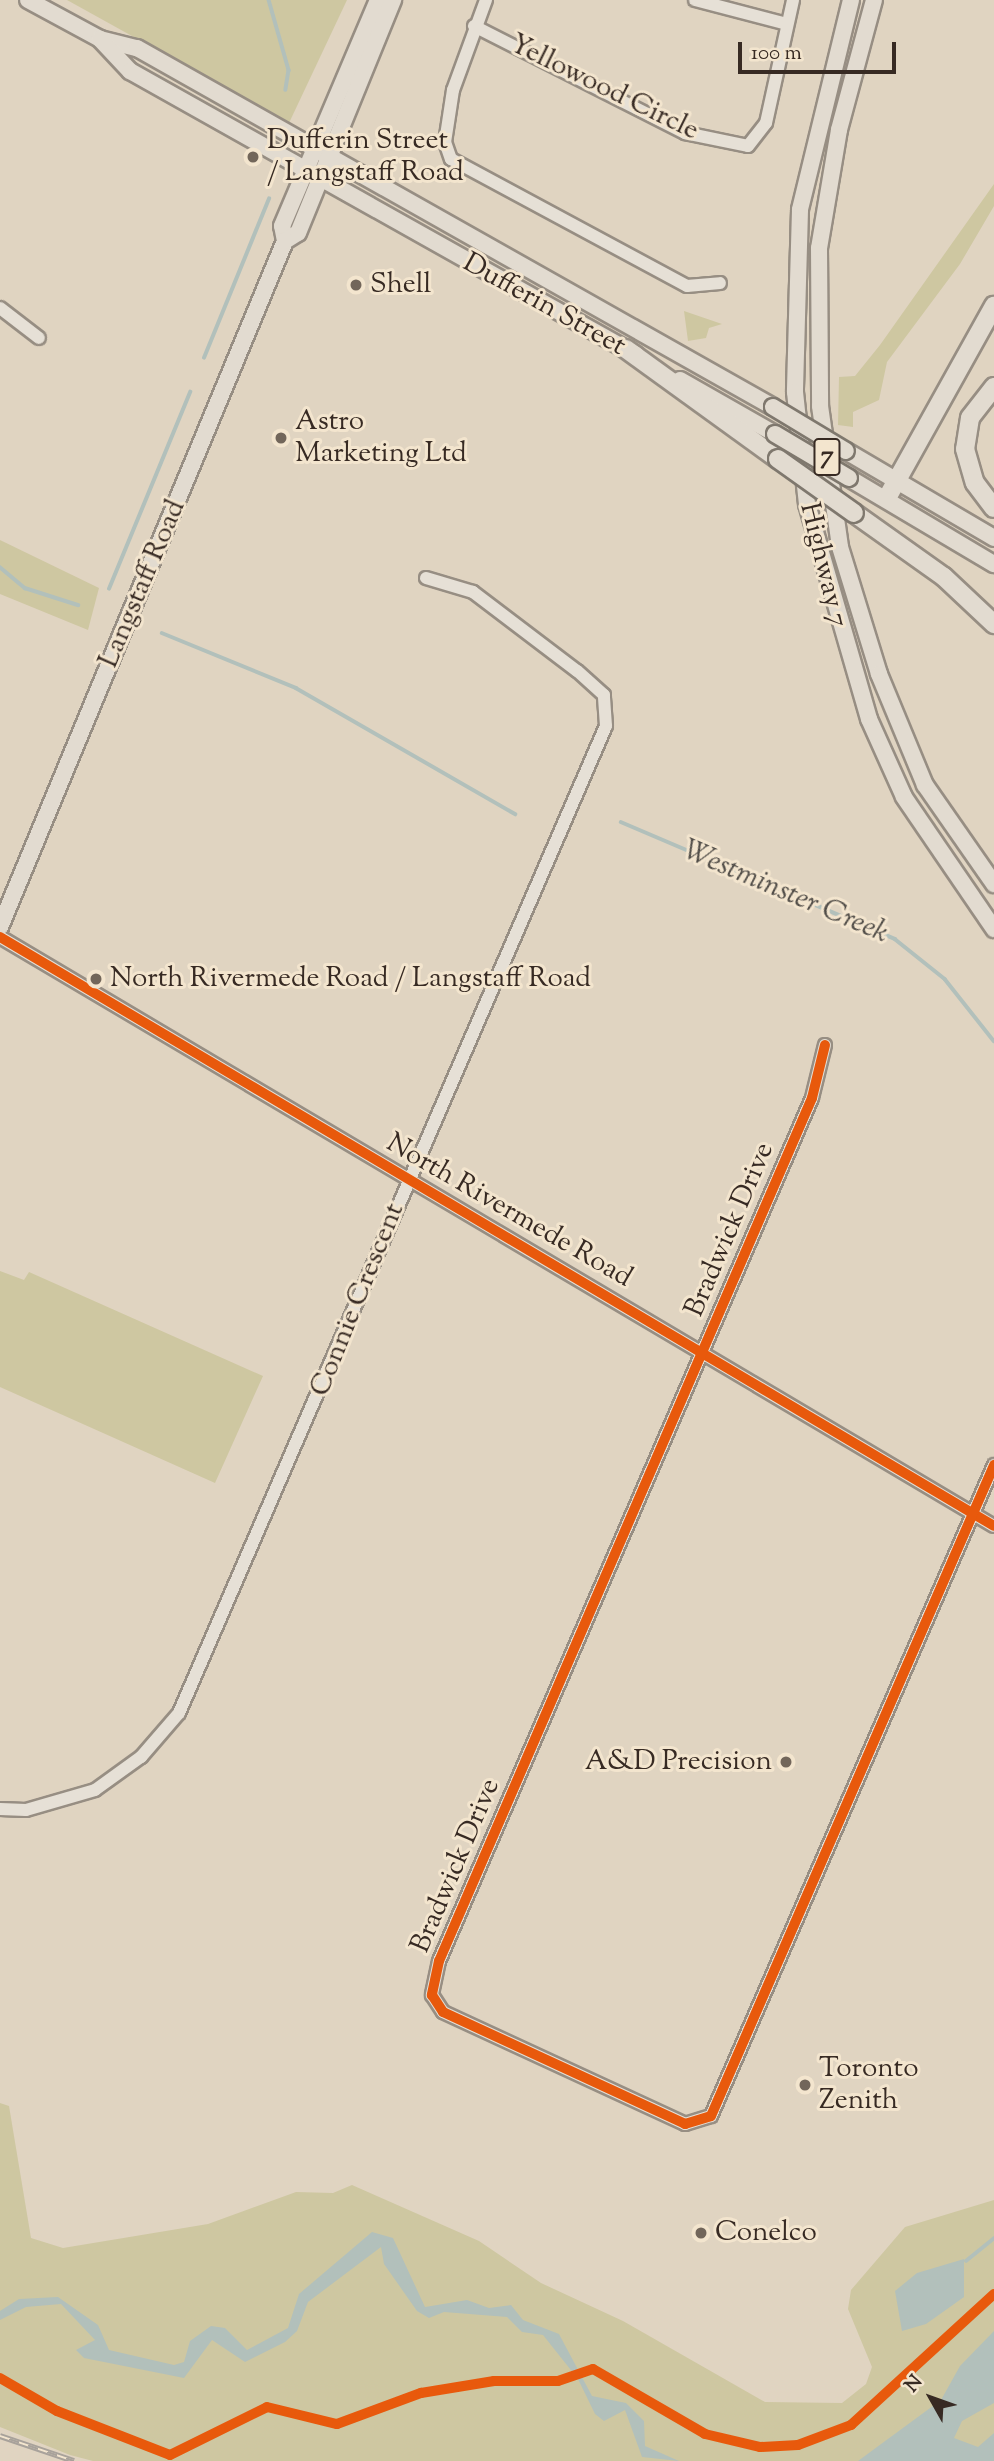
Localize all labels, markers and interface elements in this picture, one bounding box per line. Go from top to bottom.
street label: Yellowood Circle [504,28,704,148]
scale bar [742,28,900,72]
text: 100 m [751,39,802,69]
place label: Dufferin Street / Langstaff Road [267,124,464,190]
marker: Dufferin Street / Langstaff Road [245,149,261,165]
street label: Dufferin Street [457,246,631,364]
place label: Shell [370,268,431,302]
marker: Shell [348,277,364,293]
place label: Astro Marketing Ltd [295,405,467,471]
marker: Astro Marketing Ltd [273,430,289,446]
road number: 7 [813,435,841,480]
street label: Langstaff Road [93,495,193,673]
street label: Highway 7 [791,499,855,631]
water label: Westminster Creek [677,833,893,953]
place label: North Rivermede Road / Langstaff Road [110,962,591,996]
marker: North Rivermede Road / Langstaff Road [88,971,104,987]
street label: North Rivermede Road [380,1127,638,1295]
street label: Bradwick Drive [678,1138,782,1322]
street label: Connie Crescent [304,1199,412,1401]
place label: A&D Precision [585,1745,772,1779]
marker: A&D Precision [778,1754,794,1770]
street label: Bradwick Drive [404,1774,508,1958]
place label: Toronto Zenith [819,2052,919,2118]
marker: Toronto Zenith [797,2077,813,2093]
place label: Conelco [715,2216,817,2250]
marker: Conelco [693,2225,709,2241]
north arrow [896,2363,966,2433]
text: N [899,2370,930,2399]

